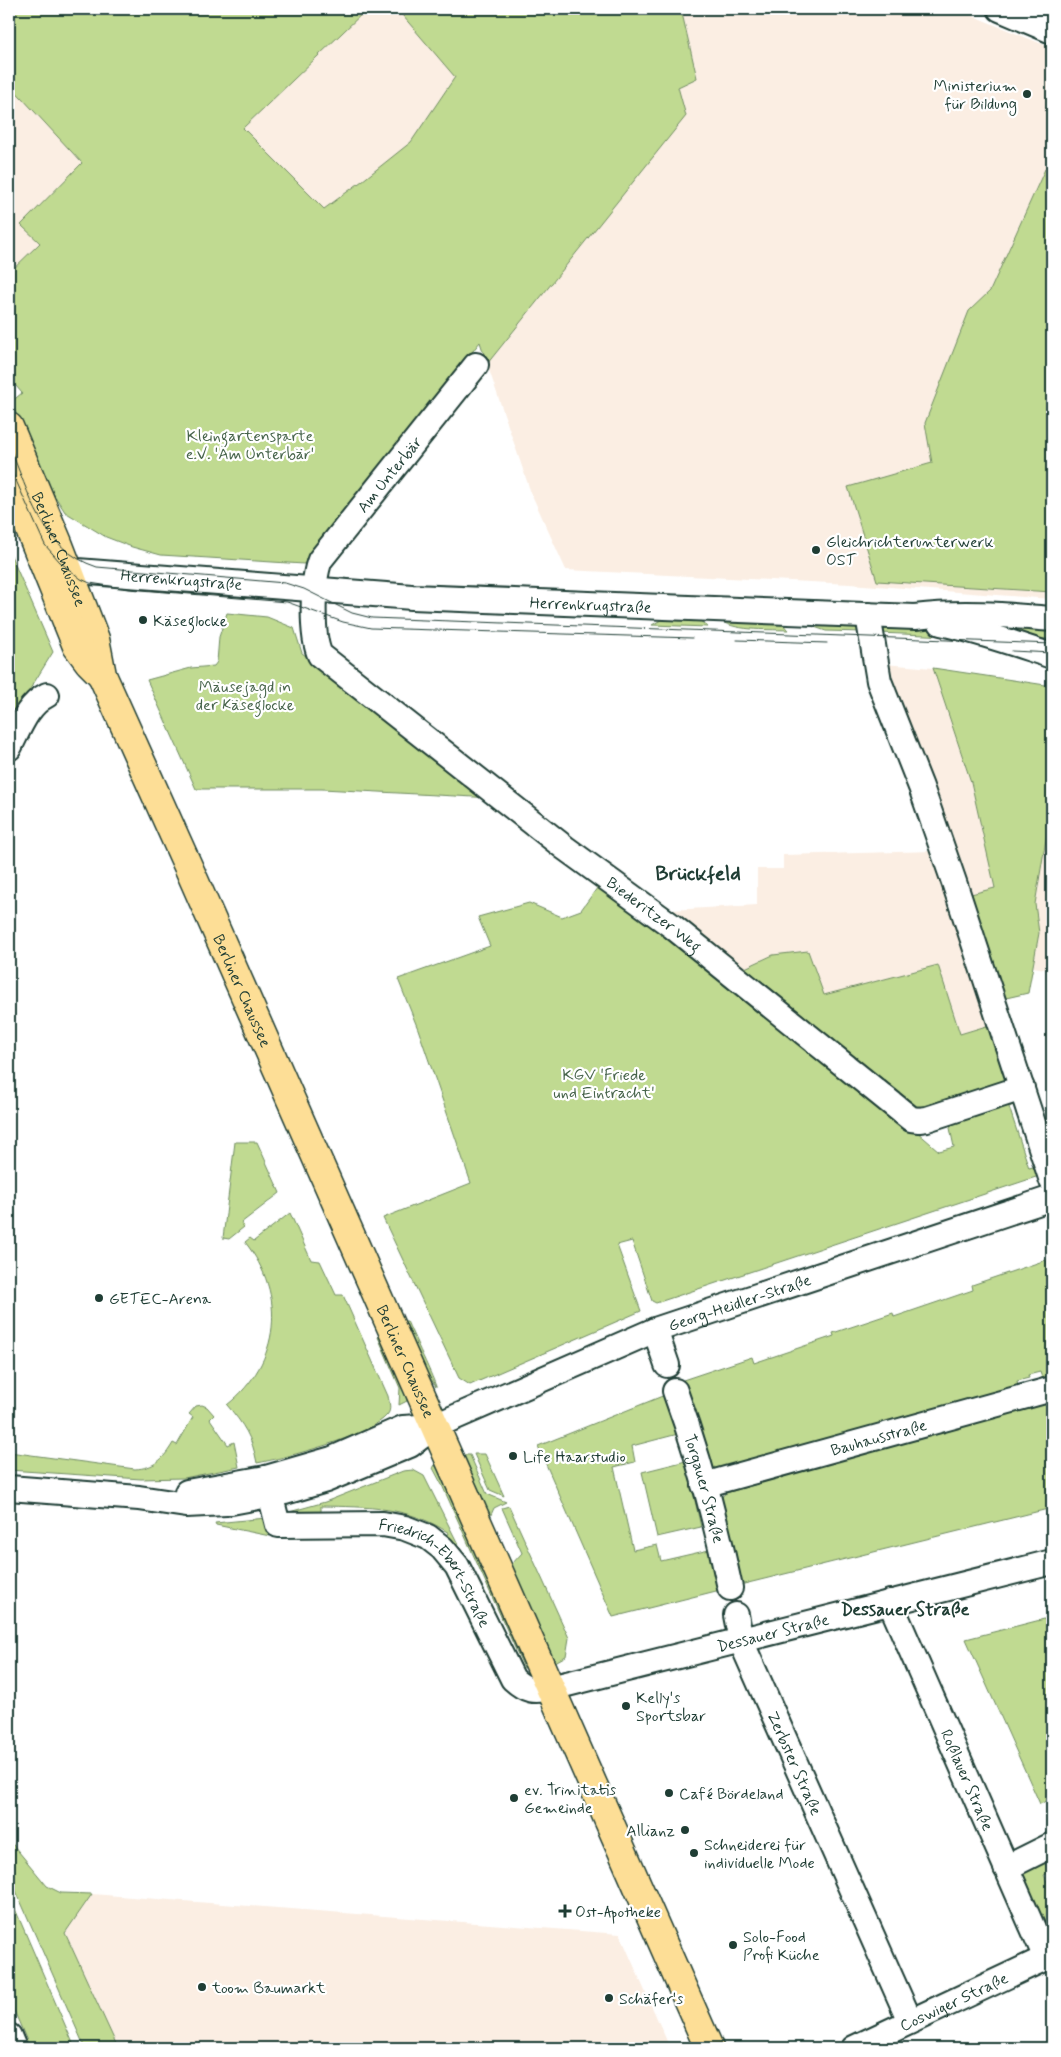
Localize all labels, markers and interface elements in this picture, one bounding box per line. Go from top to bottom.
place label: Ministerium für Bildung [934,76,1017,116]
marker: Ministerium für Bildung [1021,88,1033,100]
park label: Kleingartensparte e.V. 'Am Unterbär' [186,426,314,465]
street label: Am Unterbär [353,432,428,517]
street label: Berliner Chaussee [26,489,90,610]
place label: Gleichrichterunterwerk OST [826,532,994,571]
marker: Gleichrichterunterwerk OST [810,544,822,556]
street label: Herrenkrugstraße [120,565,243,596]
street label: Herrenkrugstraße [529,593,652,619]
place label: Käseglocke [153,611,228,633]
marker: Käseglocke [137,614,149,626]
park label: Mäusejagd in der Käseglocke [196,677,295,717]
district label: Brückfeld [655,860,741,888]
street label: Biederitzer Weg [602,873,705,958]
street label: Berliner Chaussee [207,931,276,1051]
park label: KGV 'Friede und Eintracht' [553,1065,655,1104]
street label: Georg-Heidler-Straße [666,1270,814,1337]
place label: GETEC-Arena [109,1289,212,1310]
marker: GETEC-Arena [93,1292,105,1304]
street label: Berliner Chaussee [371,1302,439,1422]
street label: Bauhausstraße [828,1415,929,1462]
street label: Torgauer Straße [678,1432,729,1545]
place label: Life Haarstudio [523,1447,626,1468]
marker: Life Haarstudio [507,1450,519,1462]
street label: Friedrich-Ebert-Straße [377,1514,495,1631]
district label: Dessauer Straße [841,1598,970,1622]
street label: Dessauer Straße [715,1609,831,1658]
place label: Kelly's Sportsbar [636,1688,706,1727]
marker: Kelly's Sportsbar [620,1700,632,1712]
street label: Zerbster Straße [762,1708,826,1819]
street label: Roßlauer Straße [935,1726,998,1834]
place label: ev. Trinitatis Gemeinde [524,1780,616,1819]
place label: Café Bördeland [679,1784,783,1805]
marker: Café Bördeland [663,1787,675,1799]
marker: ev. Trinitatis Gemeinde [508,1792,520,1804]
place label: Allianz [626,1821,675,1842]
marker: Allianz [679,1824,691,1836]
place label: Schneiderei für individuelle Mode [704,1835,815,1874]
marker: Schneiderei für individuelle Mode [688,1847,700,1859]
place label: Ost-Apotheke [575,1902,661,1924]
marker: Ost-Apotheke [559,1905,571,1917]
place label: Solo-Food Profi Küche [743,1927,820,1966]
marker: Solo-Food Profi Küche [727,1939,739,1951]
street label: Coswiger Straße [897,1968,1012,2037]
place label: toom Baumarkt [211,1978,326,1999]
marker: toom Baumarkt [196,1981,208,1993]
place label: Schäfer's [619,1989,683,2010]
marker: Schäfer's [603,1992,615,2004]

